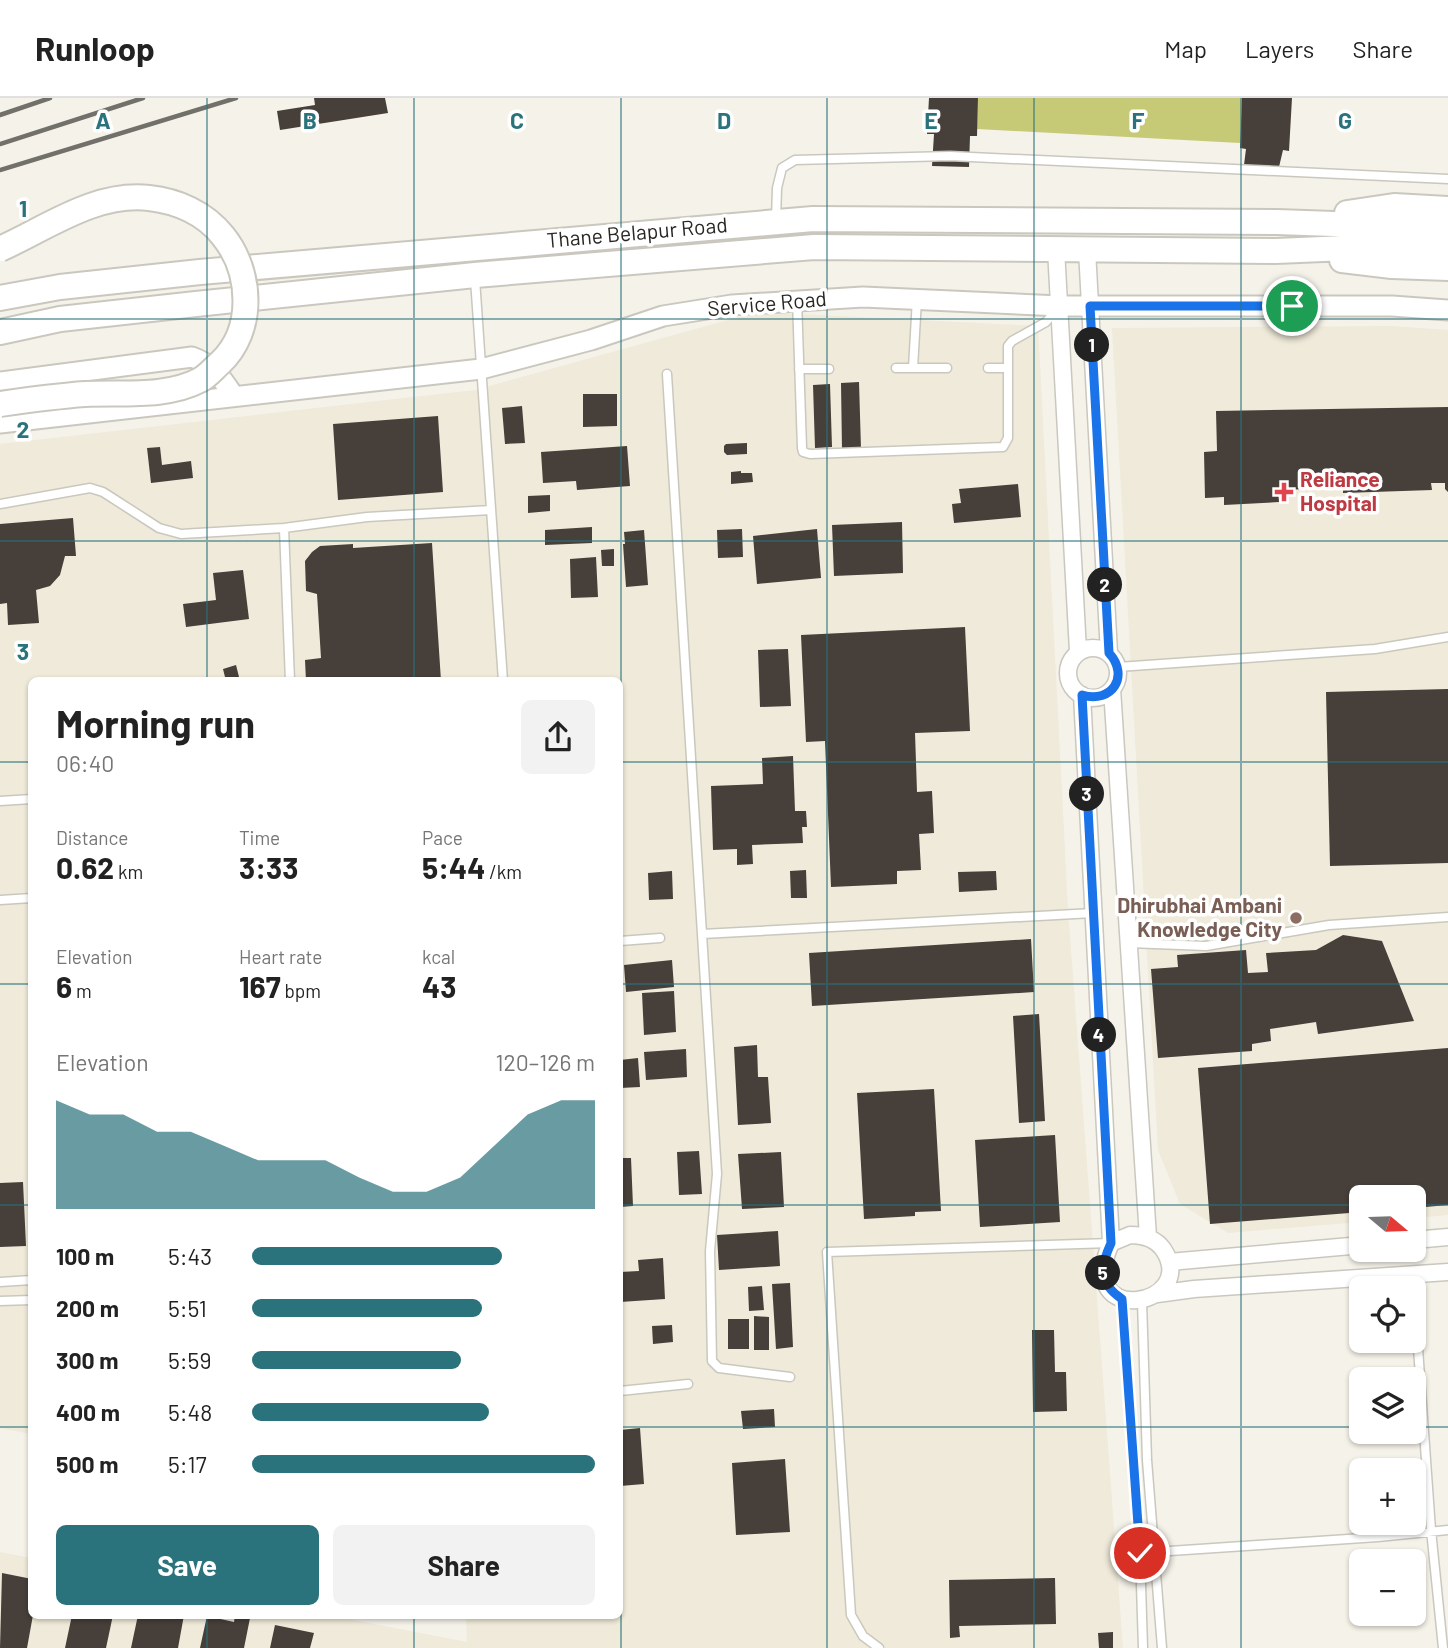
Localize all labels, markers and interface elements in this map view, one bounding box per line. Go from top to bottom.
text: Runloop [35,28,155,68]
text: Map [1164,34,1207,63]
text: Layers [1245,34,1314,63]
text: Share [1352,34,1413,63]
text: A [95,106,111,134]
text: B [303,106,317,134]
text: C [510,106,524,134]
text: D [717,106,731,134]
text: E [924,106,938,134]
text: F [1132,106,1145,134]
text: G [1338,106,1352,134]
text: 1 [19,194,27,222]
street label: Thane Belapur Road [545,211,728,252]
pin [1262,276,1322,336]
street label: Service Road [706,285,828,320]
icon: arrive [1273,287,1311,325]
pin: 1 [1074,328,1110,362]
text: 1 [1088,333,1095,356]
text: 2 [17,415,29,443]
place label: Reliance Hospital [1300,466,1380,515]
marker: Reliance Hospital [1274,482,1294,502]
pin: 2 [1088,568,1122,602]
text: 2 [1099,573,1110,596]
text: 3 [17,637,29,665]
text: Morning run [56,700,255,746]
button: share [521,700,595,774]
text: 06:40 [56,749,114,777]
pin: 3 [1070,776,1104,812]
text: 3 [1081,782,1092,805]
text: Distance [56,826,128,849]
text: Time [239,826,280,849]
text: Pace [422,826,463,849]
text: 0.62 [56,849,114,885]
text: 3:33 [239,849,299,885]
text: 5:44 [422,849,485,885]
text: km [114,860,143,883]
text: /km [485,860,522,883]
place label: Dhirubhai Ambani Knowledge City [1117,892,1282,941]
marker: Dhirubhai Ambani Knowledge City [1288,910,1304,926]
text: Elevation [56,945,133,968]
text: Heart rate [239,945,322,968]
text: kcal [422,945,455,968]
text: 6 [56,968,72,1004]
text: 167 [239,968,281,1004]
text: 43 [422,968,456,1004]
text: m [72,979,92,1002]
text: bpm [281,979,321,1002]
pin: 4 [1082,1018,1116,1052]
text: 4 [1093,1023,1104,1046]
text: Elevation [56,1048,149,1076]
text: 120–126 m [495,1048,595,1076]
north arrow [1349,1185,1426,1262]
map controls [1349,1185,1426,1626]
text: 100 m [56,1242,114,1270]
text: 5:43 [168,1242,212,1270]
pin: 5 [1086,1256,1120,1290]
text: 5 [1097,1261,1108,1284]
button: locate [1349,1276,1426,1353]
text: 200 m [56,1294,119,1322]
text: 5:51 [168,1294,207,1322]
text: 300 m [56,1346,118,1374]
text: 5:59 [168,1346,211,1374]
button: layers [1349,1367,1426,1444]
text: 400 m [56,1398,120,1426]
text: 5:48 [168,1398,212,1426]
text: 500 m [56,1450,118,1478]
text: 5:17 [168,1450,207,1478]
button: + [1349,1458,1426,1535]
pin [1110,1523,1170,1583]
button: Save [56,1525,319,1605]
button: Share [333,1525,595,1605]
icon: check [1121,1534,1159,1572]
button: − [1349,1549,1426,1626]

